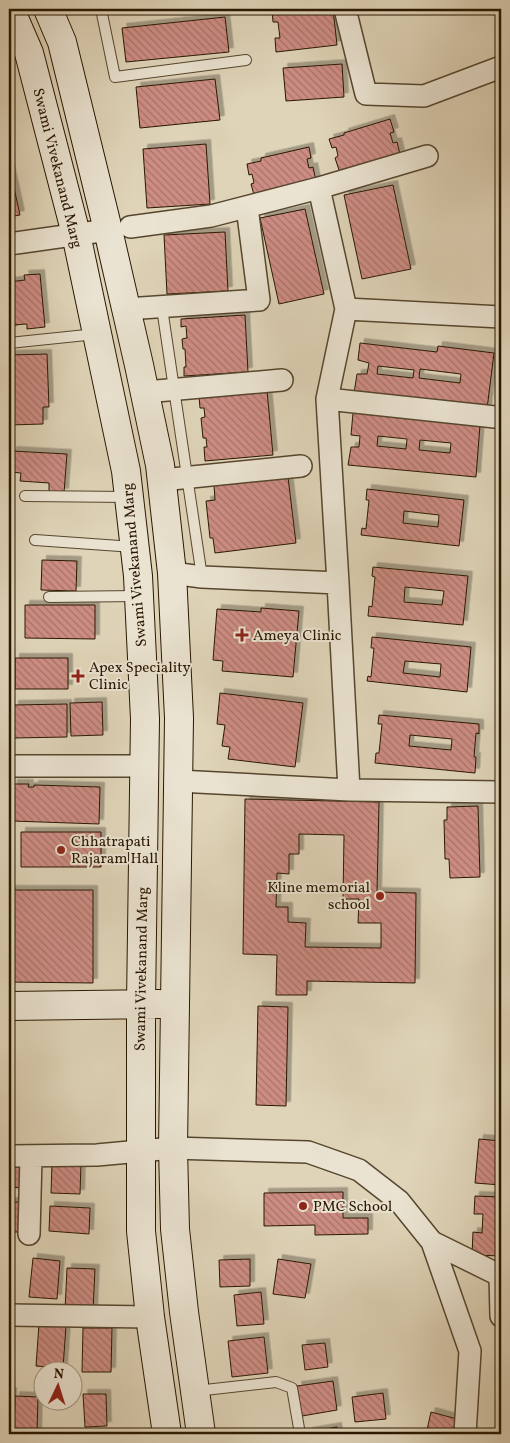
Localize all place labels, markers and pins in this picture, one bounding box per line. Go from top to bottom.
place label: Ameya Clinic [253,626,342,647]
marker: Ameya Clinic [235,628,249,642]
place label: Apex Speciality Clinic [89,658,191,696]
marker: Apex Speciality Clinic [71,669,85,683]
place label: Chhatrapati Rajaram Hall [71,832,158,870]
marker: Chhatrapati Rajaram Hall [55,844,67,856]
place label: Kline memorial school [267,878,370,916]
marker: Kline memorial school [374,890,386,902]
place label: PMC School [313,1197,392,1218]
marker: PMC School [297,1200,309,1212]

